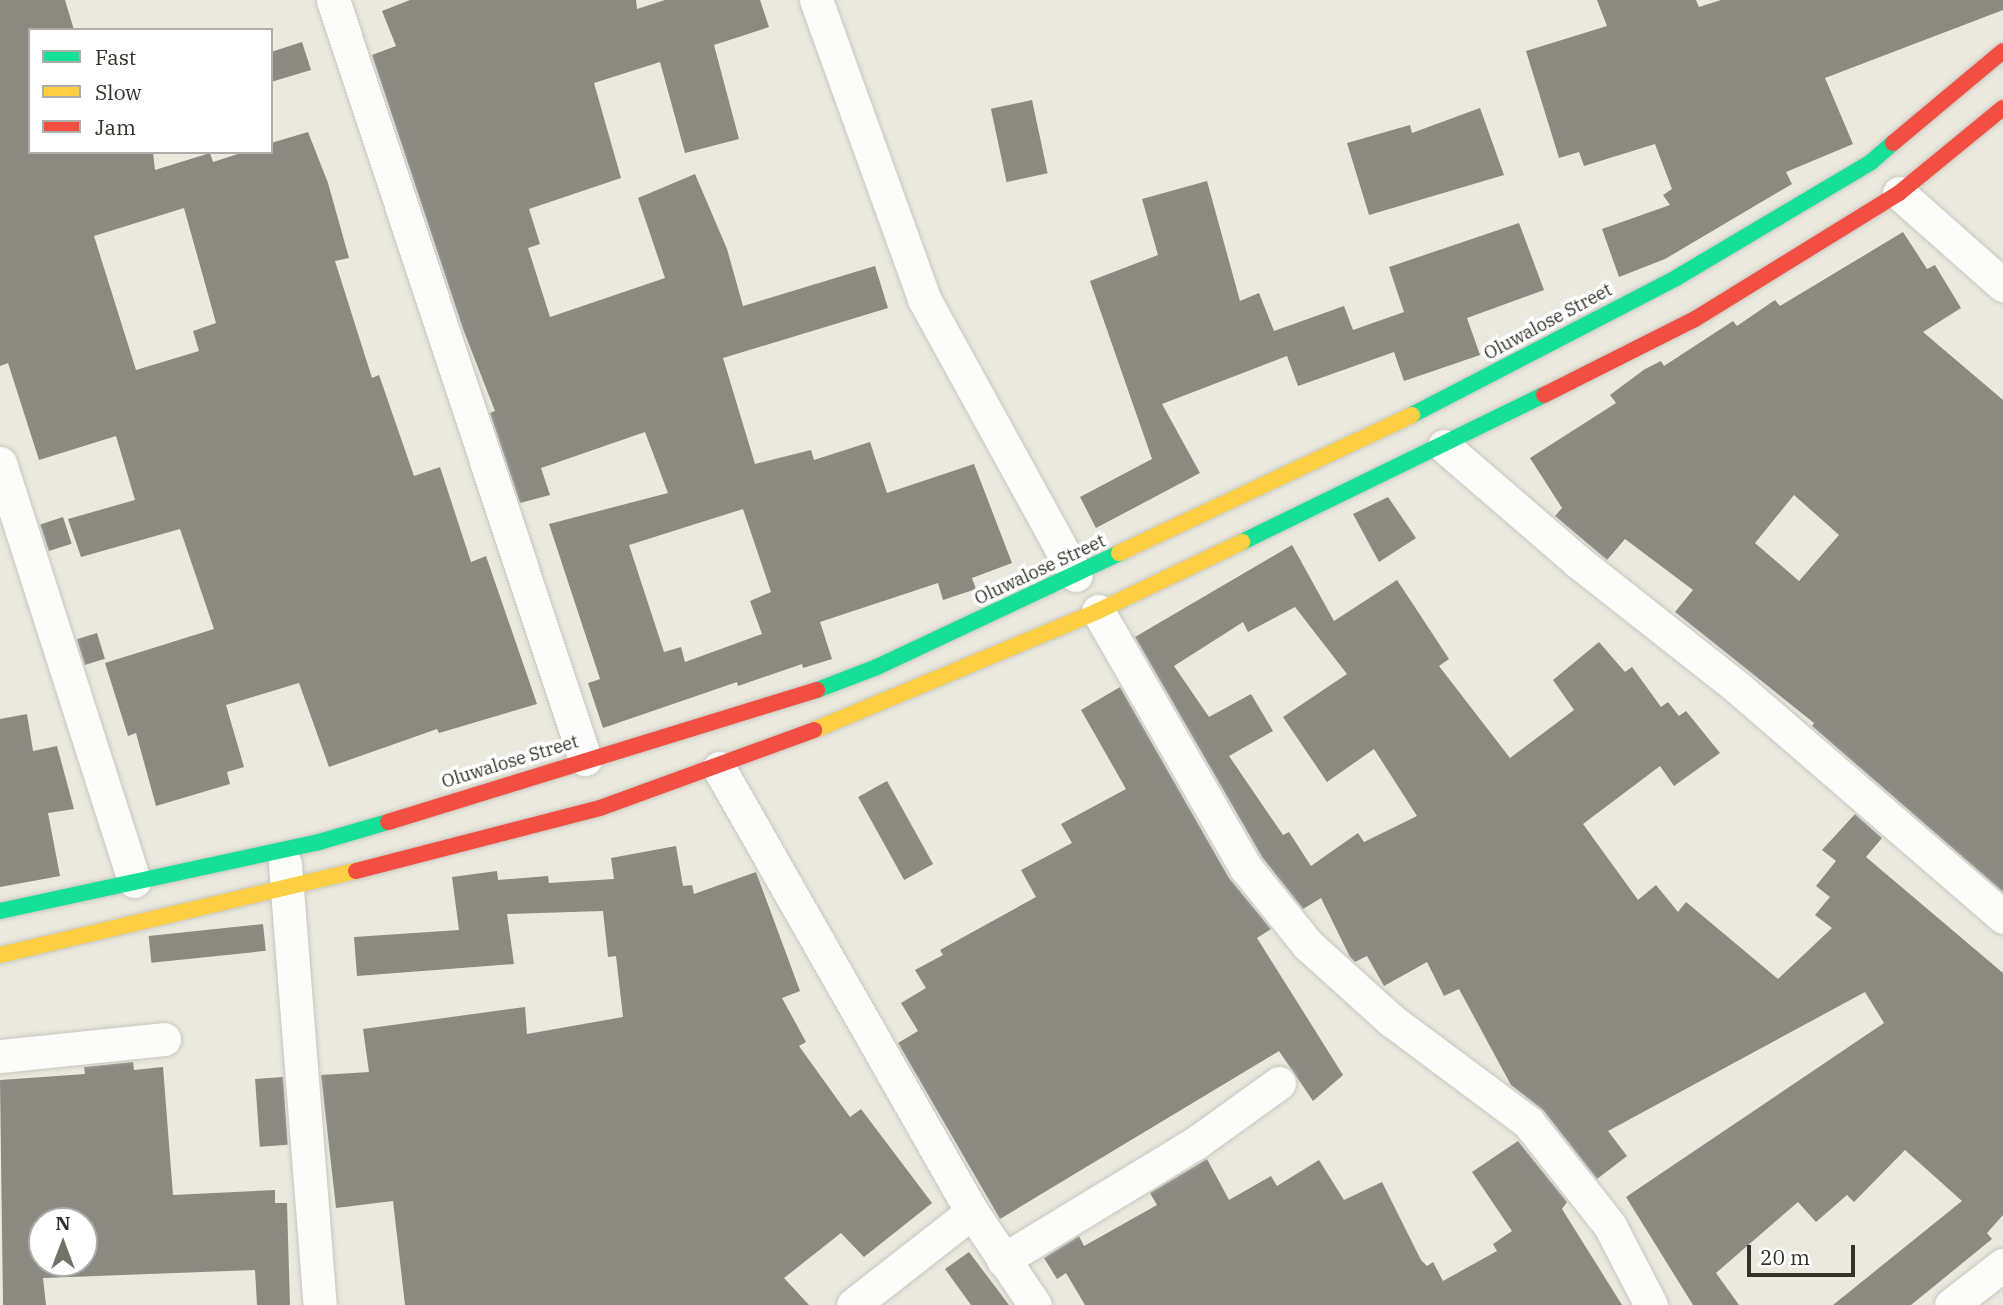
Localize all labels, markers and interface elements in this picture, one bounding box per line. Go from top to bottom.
legend [28,28,273,154]
text: Fast [95,43,136,71]
text: Slow [95,78,142,106]
text: Jam [95,113,136,141]
street label: Oluwalose Street [1480,279,1616,365]
street label: Oluwalose Street [971,530,1109,610]
street label: Oluwalose Street [439,731,581,793]
north arrow [28,1207,98,1277]
text: N [55,1211,71,1235]
scale bar [1751,1232,1860,1276]
text: 20 m [1760,1243,1810,1271]

